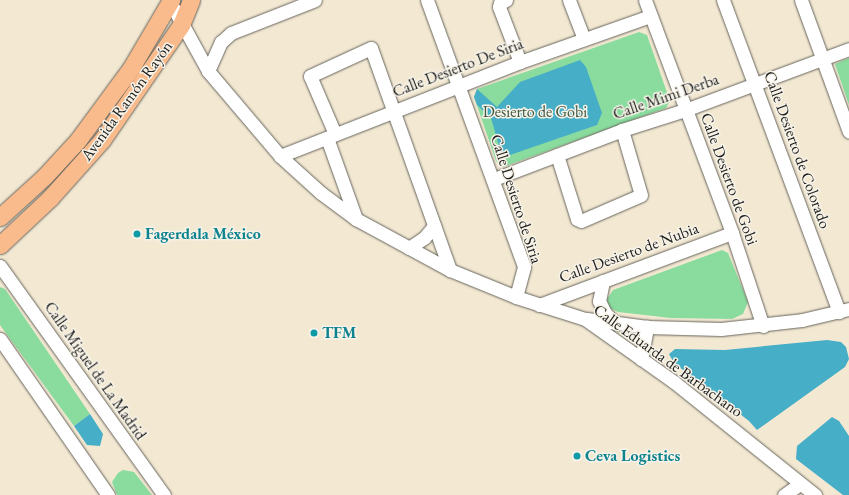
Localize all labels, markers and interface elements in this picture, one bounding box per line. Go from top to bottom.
street label: Calle Desierto De Siria [390,34,526,102]
street label: Avenida Ramón Rayón [77,37,177,165]
street label: Calle Desierto de Colorado [760,69,834,231]
street label: Calle Mimi Derba [611,70,721,124]
park label: Desierto de Gobi [483,102,587,122]
street label: Calle Desierto de Gobi [696,110,762,248]
street label: Calle Desierto de Siria [486,132,546,266]
street label: Calle Desierto de Nubia [557,219,701,287]
place label: Fagerdala México [145,224,261,244]
marker: Fagerdala México [132,229,142,239]
street label: Calle Miguel de La Madrid [40,298,150,444]
street label: Calle Eduarda de Barbachano [590,300,746,422]
place label: TFM [322,323,357,343]
marker: TFM [309,328,319,338]
place label: Ceva Logistics [585,446,680,466]
marker: Ceva Logistics [572,451,582,461]

